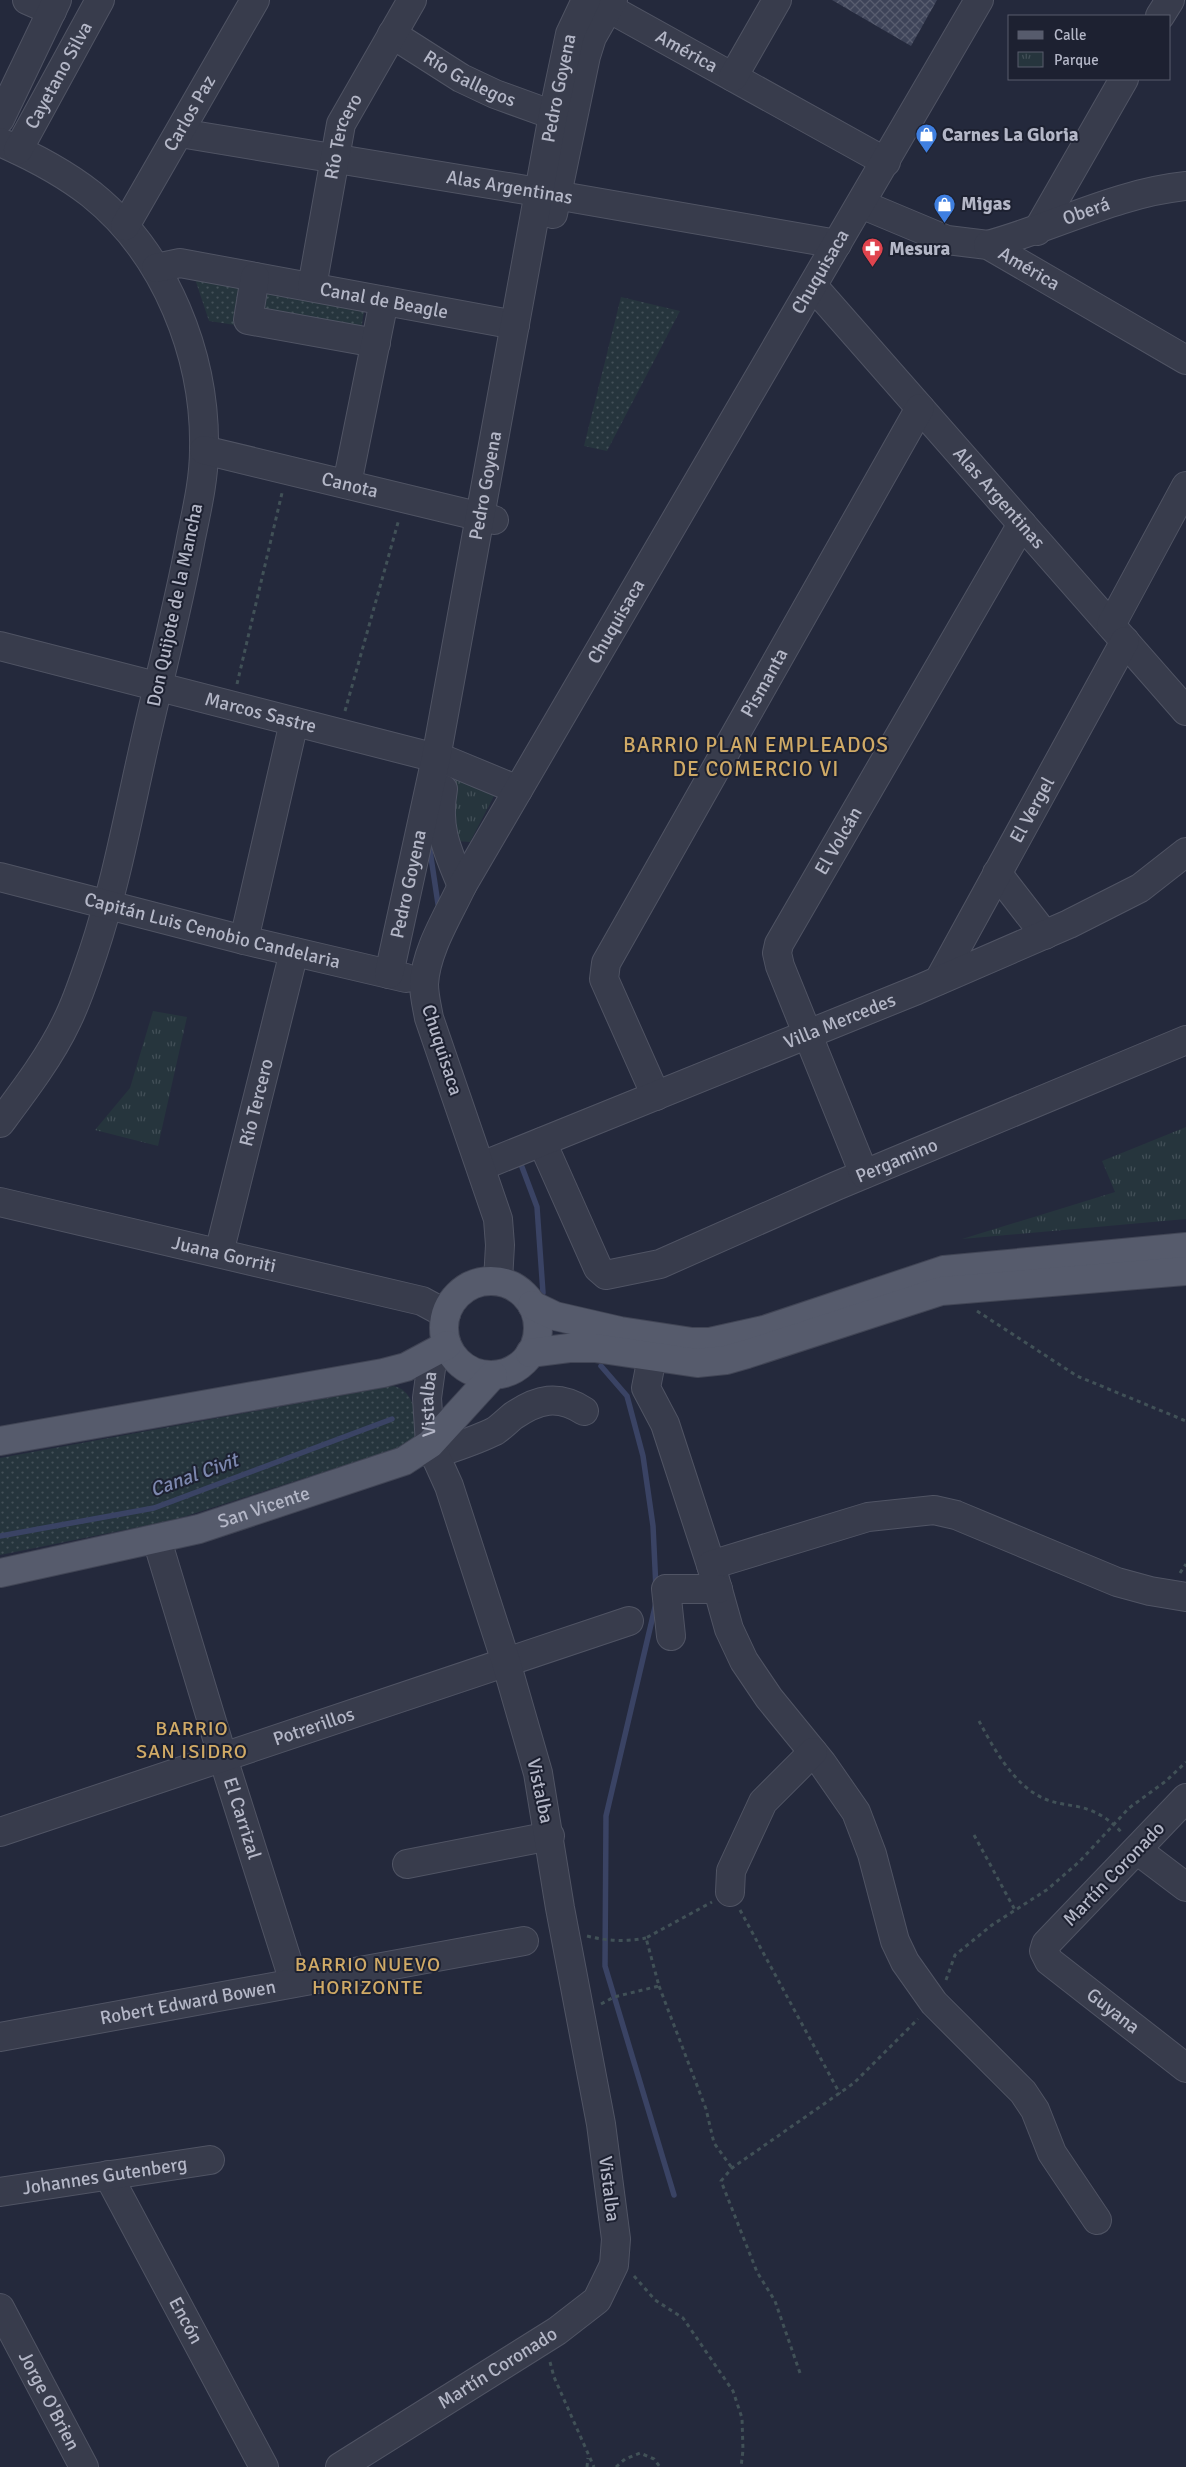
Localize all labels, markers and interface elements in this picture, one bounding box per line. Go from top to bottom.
legend [1008,15,1171,80]
street label: Cayetano Silva [20,17,98,133]
street label: América [651,25,722,78]
text: Calle [1054,26,1087,44]
street label: Pedro Goyena [536,32,582,145]
street label: Río Gallegos [419,45,519,112]
text: Parque [1054,51,1099,69]
street label: Carlos Paz [158,71,221,156]
street label: Río Tercero [319,89,368,182]
shop icon: Carnes La Gloria [914,123,938,154]
place label: Carnes La Gloria [942,123,1079,147]
street label: Alas Argentinas [445,165,575,210]
shop icon: Migas [933,192,957,223]
place label: Migas [961,192,1011,216]
street label: Oberá [1059,192,1113,231]
street label: Chuquisaca [786,225,855,319]
pharmacy icon: Mesura [861,237,885,268]
place label: Mesura [889,237,950,261]
street label: América [994,242,1064,296]
street label: Canal de Beagle [318,277,450,324]
street label: Pedro Goyena [464,429,507,542]
street label: Alas Argentinas [948,442,1050,554]
street label: Canota [319,467,381,504]
street label: Don Quijote de la Mancha [142,501,208,709]
street label: Chuquisaca [582,575,650,668]
street label: Pismanta [735,644,794,722]
street label: Marcos Sastre [202,687,319,739]
district label: BARRIO PLAN EMPLEADOS DE COMERCIO VI [623,732,889,782]
street label: El Vergel [1004,773,1060,847]
street label: El Volcán [810,803,868,879]
street label: Pedro Goyena [385,828,432,941]
street label: Capitán Luis Cenobio Candelaria [82,887,343,974]
street label: Villa Mercedes [780,988,899,1055]
street label: Chuquisaca [416,1001,468,1099]
street label: Río Tercero [234,1056,279,1149]
street label: Pergamino [852,1133,942,1188]
street label: Juana Gorriti [169,1231,278,1278]
street label: Vistalba [415,1370,443,1438]
water label: Canal Civit [147,1447,243,1502]
street label: San Vicente [215,1481,313,1534]
street label: Potrerillos [270,1702,358,1752]
district label: BARRIO SAN ISIDRO [136,1716,248,1764]
street label: Vistalba [521,1756,559,1826]
street label: El Carrizal [218,1774,266,1862]
street label: Martín Coronado [1058,1817,1170,1931]
district label: BARRIO NUEVO HORIZONTE [295,1952,441,2000]
street label: Robert Edward Bowen [98,1975,278,2030]
street label: Guyana [1082,1983,1144,2039]
street label: Johannes Gutenberg [21,2152,189,2200]
street label: Vistalba [593,2155,625,2223]
street label: Encón [163,2293,208,2348]
street label: Martín Coronado [433,2322,562,2415]
street label: Jorge O'Brien [13,2347,85,2455]

